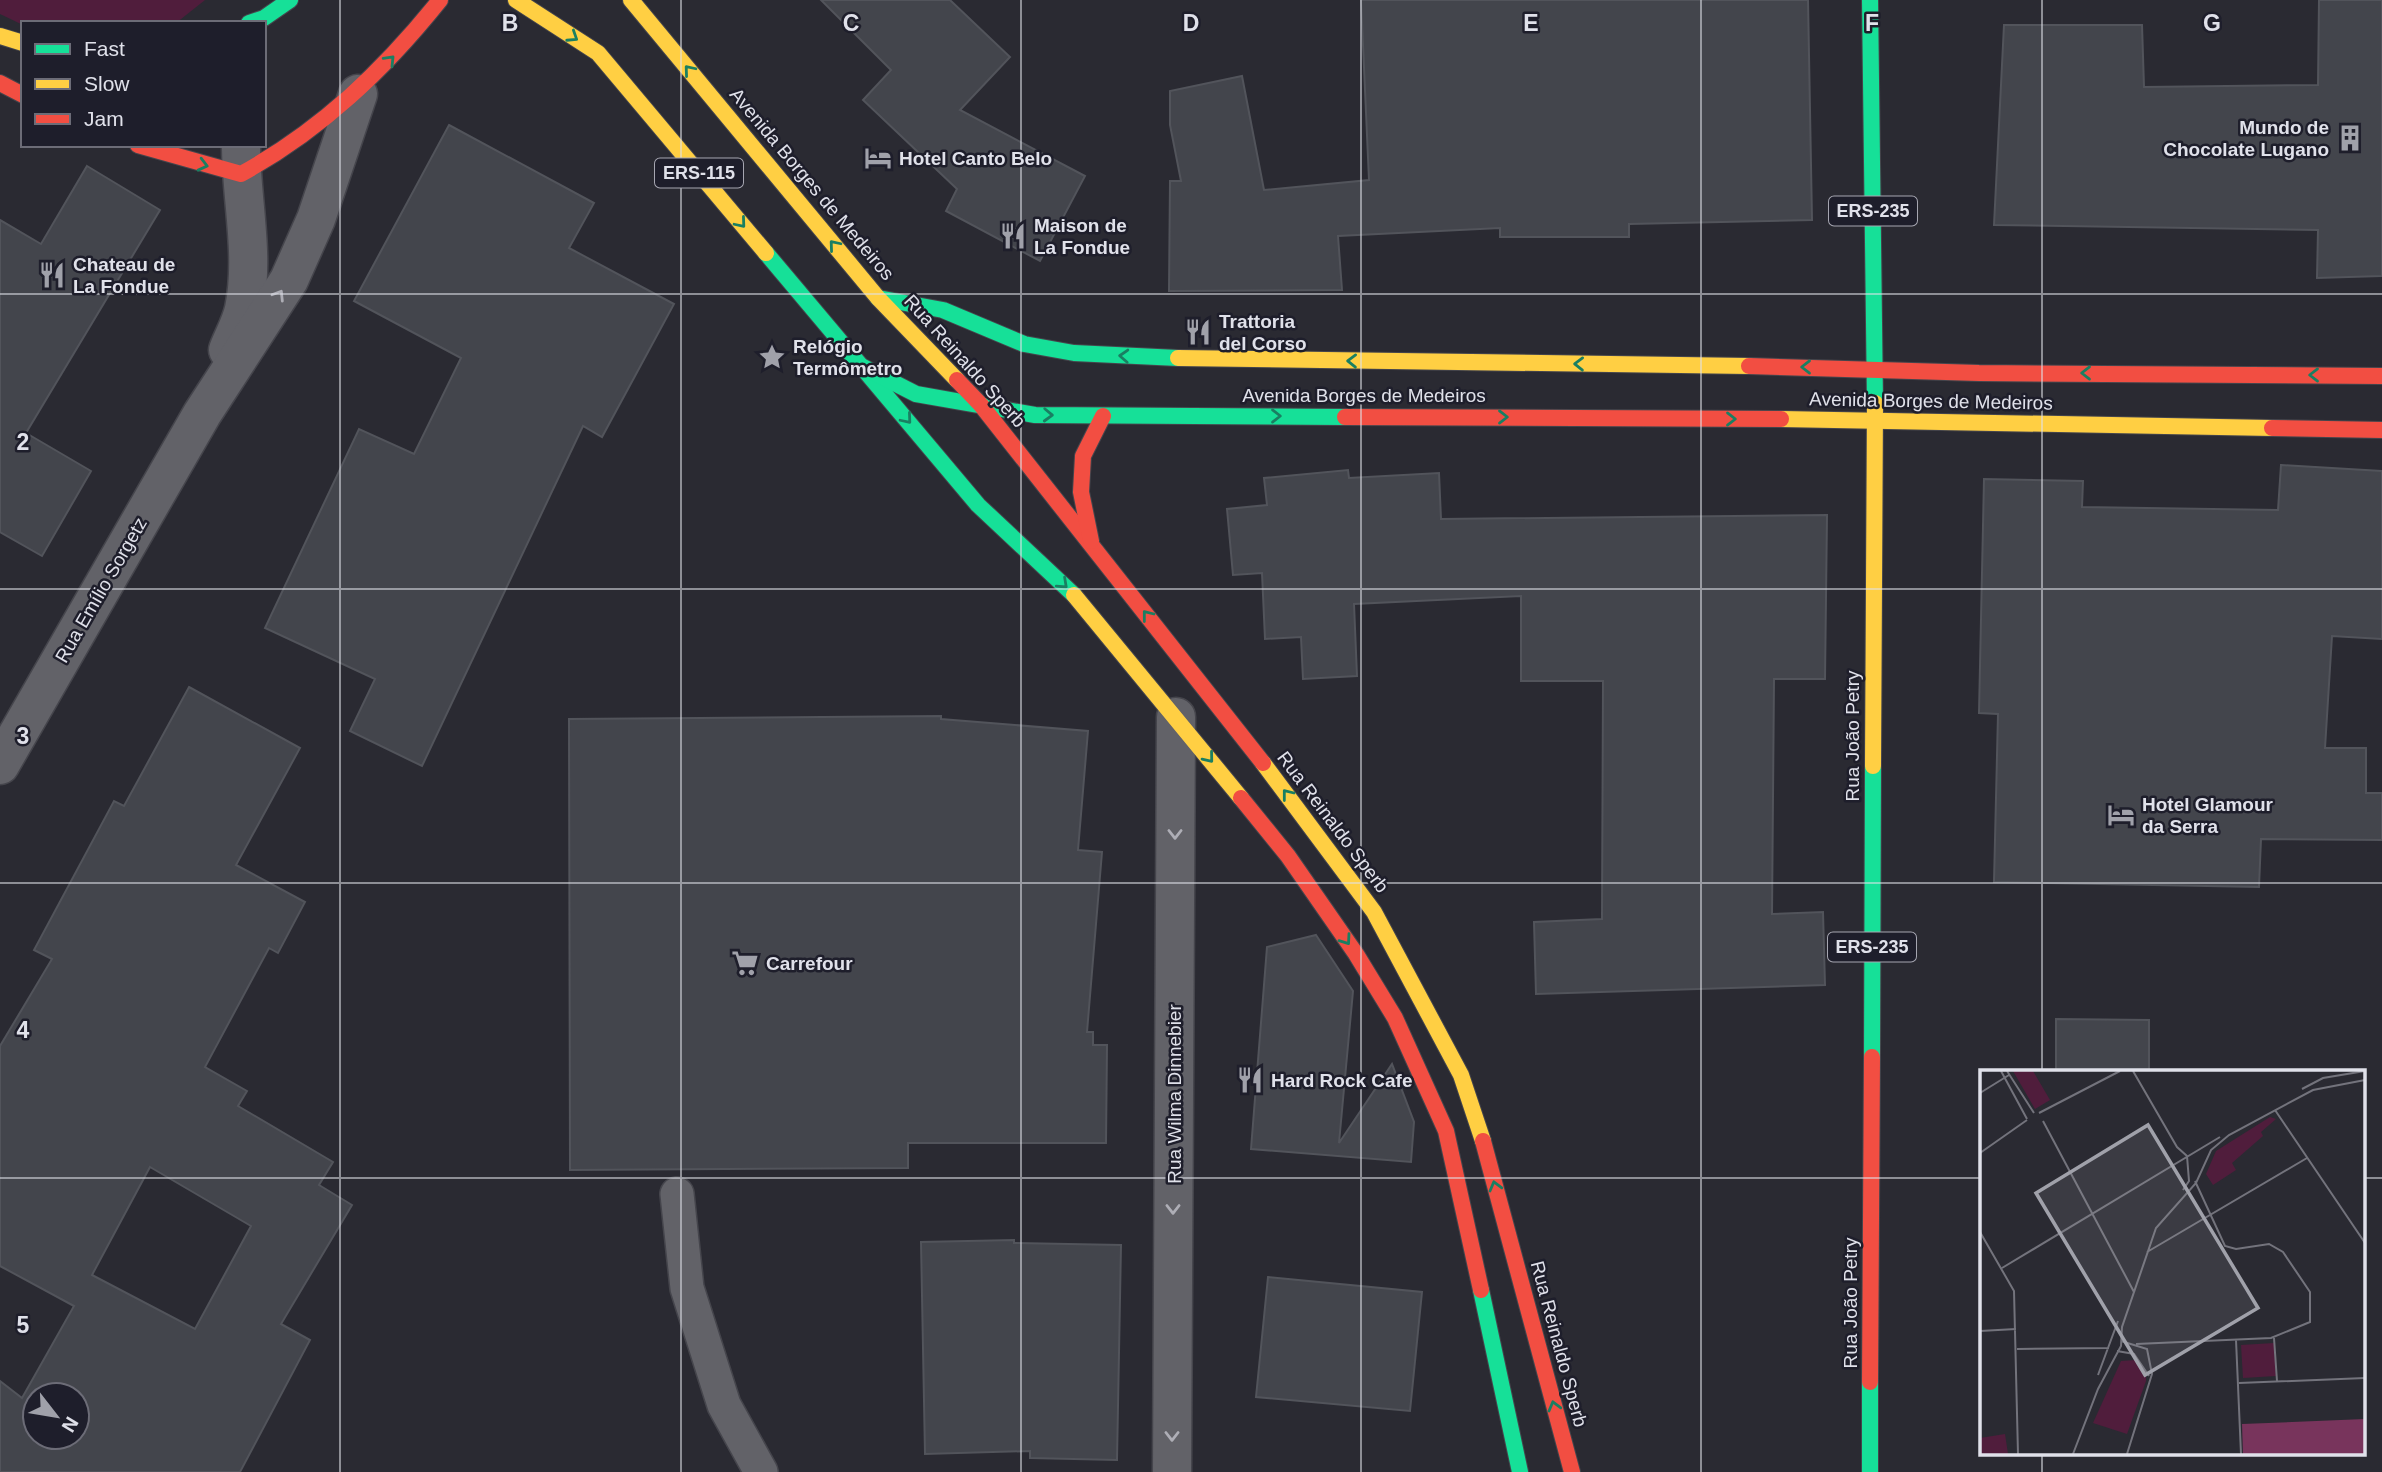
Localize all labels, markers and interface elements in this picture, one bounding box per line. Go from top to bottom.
text: B [502,10,518,36]
text: C [843,10,859,36]
text: D [1183,10,1199,36]
text: E [1523,10,1539,36]
text: F [1865,10,1879,36]
text: G [2203,10,2221,36]
legend [21,21,266,147]
one-way arrow [565,29,578,42]
text: Fast [84,37,125,60]
one-way arrow [382,56,395,69]
one-way arrow [685,65,697,78]
text: Slow [84,72,130,95]
street label: Avenida Borges de Medeiros [726,84,898,284]
text: Jam [84,107,124,130]
place label: Mundo de Chocolate Lugano [2163,117,2329,160]
building icon: Mundo de Chocolate Lugano [2335,123,2365,153]
hotel icon: Hotel Canto Belo [863,143,893,173]
place label: Hotel Canto Belo [899,148,1052,169]
one-way arrow [197,157,209,171]
road number: ERS-115 [655,158,743,188]
road number: ERS-235 [1829,196,1917,226]
place label: Maison de La Fondue [1034,215,1130,258]
one-way arrow [733,216,746,228]
restaurant icon: Maison de La Fondue [998,221,1028,251]
one-way arrow [830,241,842,254]
place label: Chateau de La Fondue [73,254,175,297]
restaurant icon: Chateau de La Fondue [37,260,67,290]
one-way arrow [271,290,284,303]
street label: Rua Reinaldo Sperb [900,290,1030,432]
place label: Trattoria del Corso [1219,311,1307,354]
restaurant icon: Trattoria del Corso [1183,317,1213,347]
place label: Relógio Termômetro [793,336,902,379]
place icon: Relógio Termômetro [757,342,787,372]
one-way arrow [1118,348,1129,363]
one-way arrow [1346,353,1356,369]
one-way arrow [1573,357,1584,372]
one-way arrow [1801,359,1811,375]
one-way arrow [2081,365,2091,381]
one-way arrow [2308,367,2319,383]
street label: Avenida Borges de Medeiros [1242,385,1486,406]
street label: Avenida Borges de Medeiros [1809,388,2053,414]
one-way arrow [1043,407,1054,423]
one-way arrow [1271,408,1281,424]
one-way arrow [1498,410,1509,425]
one-way arrow [1726,411,1736,427]
one-way arrow [898,412,911,424]
text: 2 [17,429,29,455]
street label: Rua Emílio Sorgetz [51,514,151,666]
one-way arrow [1055,576,1068,588]
one-way arrow [1143,610,1156,622]
street label: Rua João Petry [1842,670,1863,801]
text: 3 [17,723,29,749]
street label: Rua Reinaldo Sperb [1273,747,1393,897]
one-way arrow [1201,750,1213,763]
one-way arrow [1283,789,1296,801]
place label: Hotel Glamour da Serra [2142,794,2274,837]
hotel icon: Hotel Glamour da Serra [2106,800,2136,830]
one-way arrow [1167,829,1183,840]
one-way arrow [1338,932,1351,945]
road number: ERS-235 [1828,932,1916,962]
supermarket icon: Carrefour [730,948,760,978]
place label: Carrefour [766,953,853,974]
street label: Rua Wilma Dinnebier [1164,1004,1185,1184]
text: 4 [17,1017,30,1043]
restaurant icon: Hard Rock Cafe [1235,1065,1265,1095]
place label: Hard Rock Cafe [1271,1070,1413,1091]
inset map [1980,1070,2364,1454]
one-way arrow [1489,1180,1503,1192]
one-way arrow [1165,1204,1181,1214]
street label: Rua João Petry [1840,1237,1861,1368]
street label: Rua Reinaldo Sperb [1527,1259,1591,1429]
text: 5 [17,1312,30,1338]
north arrow [21,1381,91,1451]
one-way arrow [1548,1400,1562,1412]
text: N [58,1413,83,1436]
one-way arrow [1164,1431,1180,1442]

